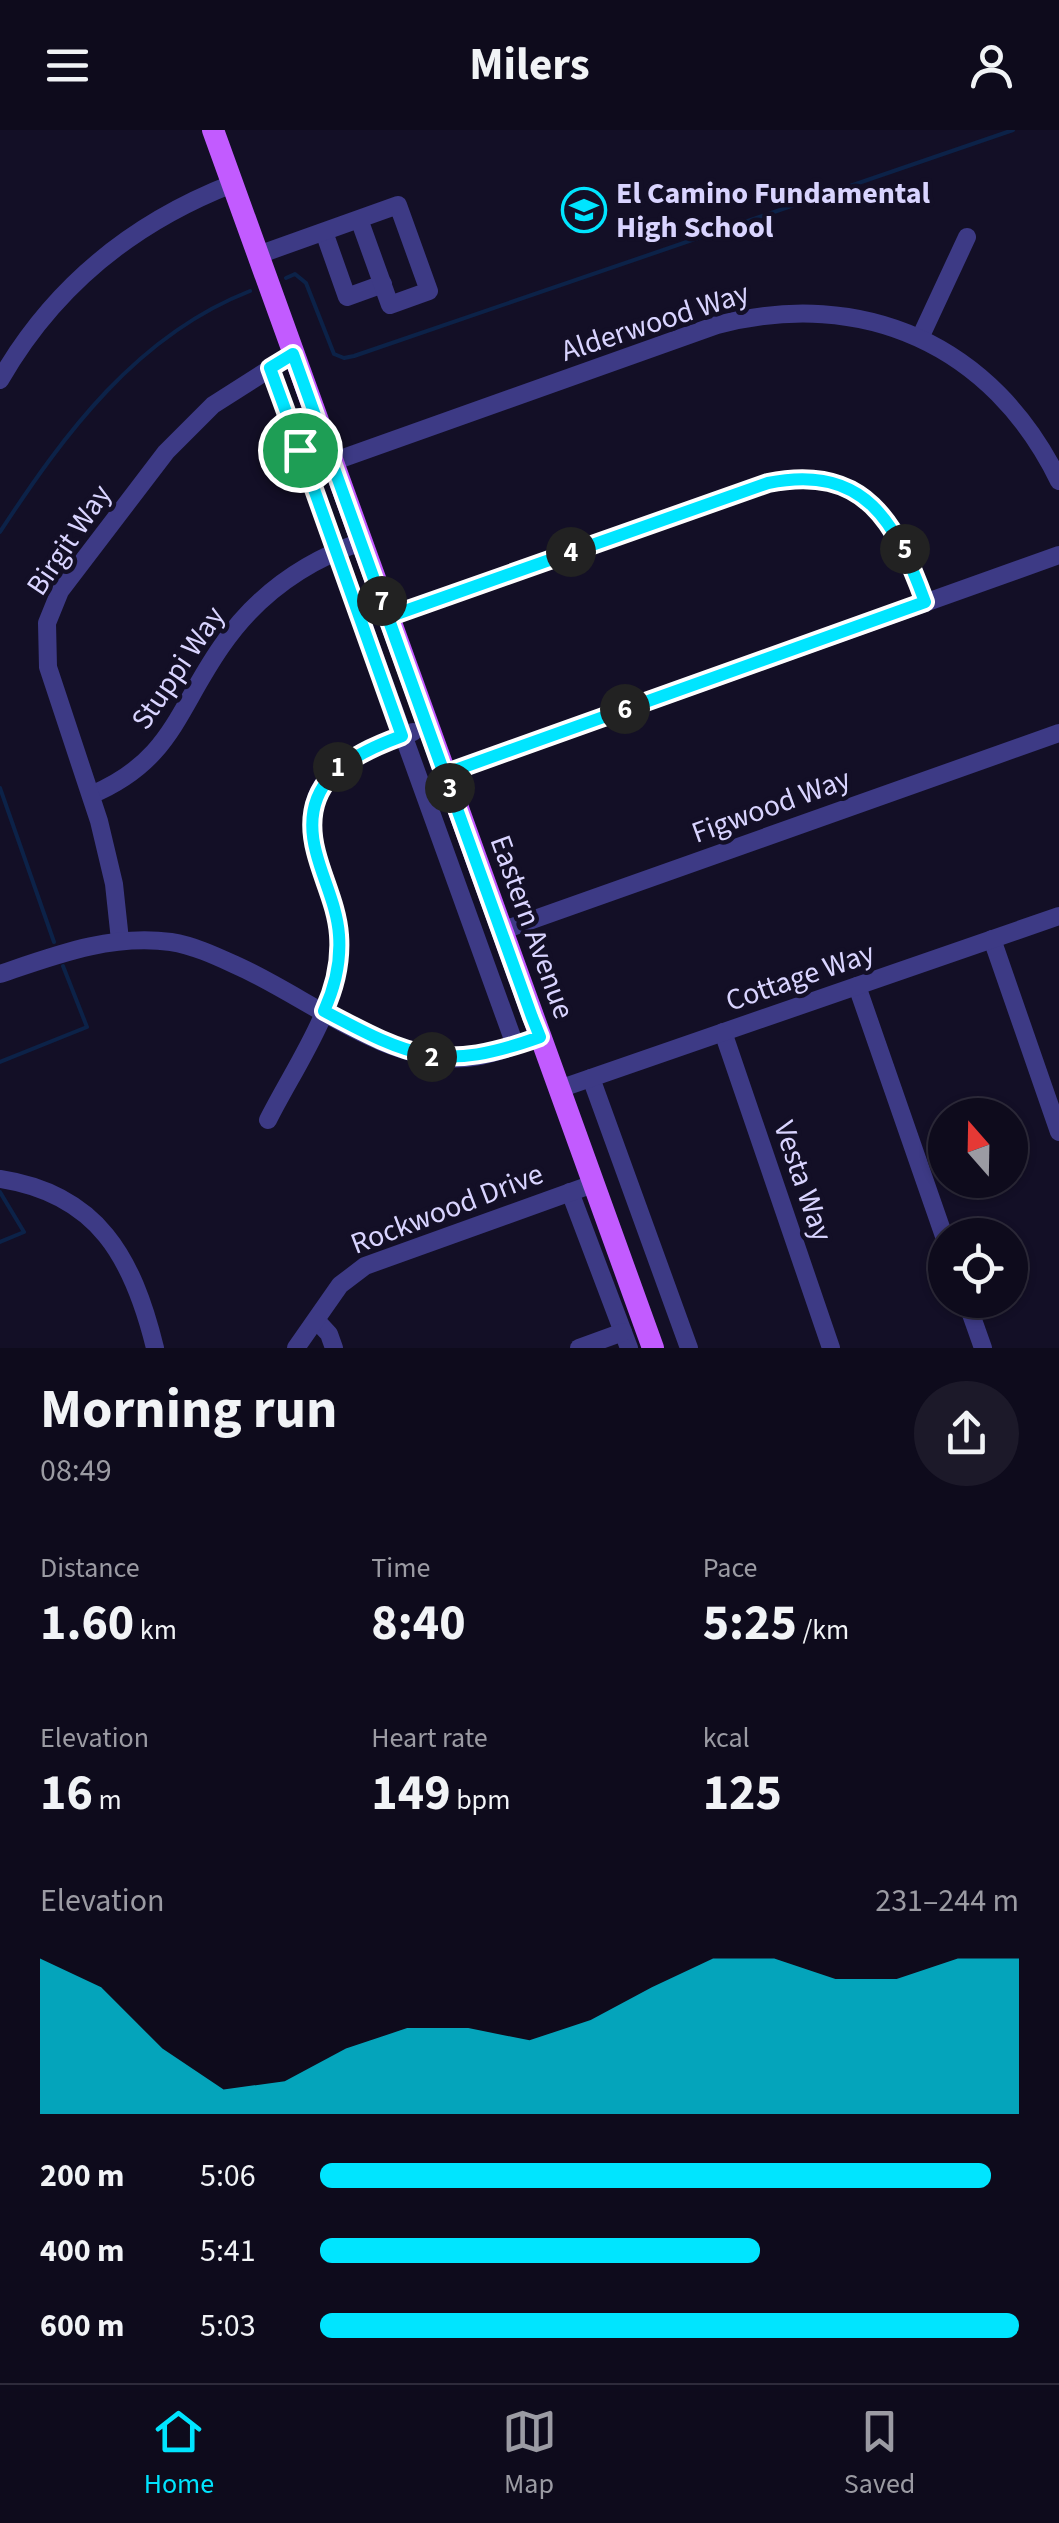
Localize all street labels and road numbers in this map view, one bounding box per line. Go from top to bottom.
street label: Alderwood Way [555,271,755,373]
street label: Birgit Way [16,476,122,604]
street label: Stuppi Way [121,598,235,738]
street label: Figwood Way [686,757,856,855]
street label: Eastern Avenue [479,829,585,1025]
street label: Cottage Way [720,931,880,1023]
street label: Vesta Way [762,1115,844,1247]
street label: Rockwood Drive [344,1153,550,1265]

